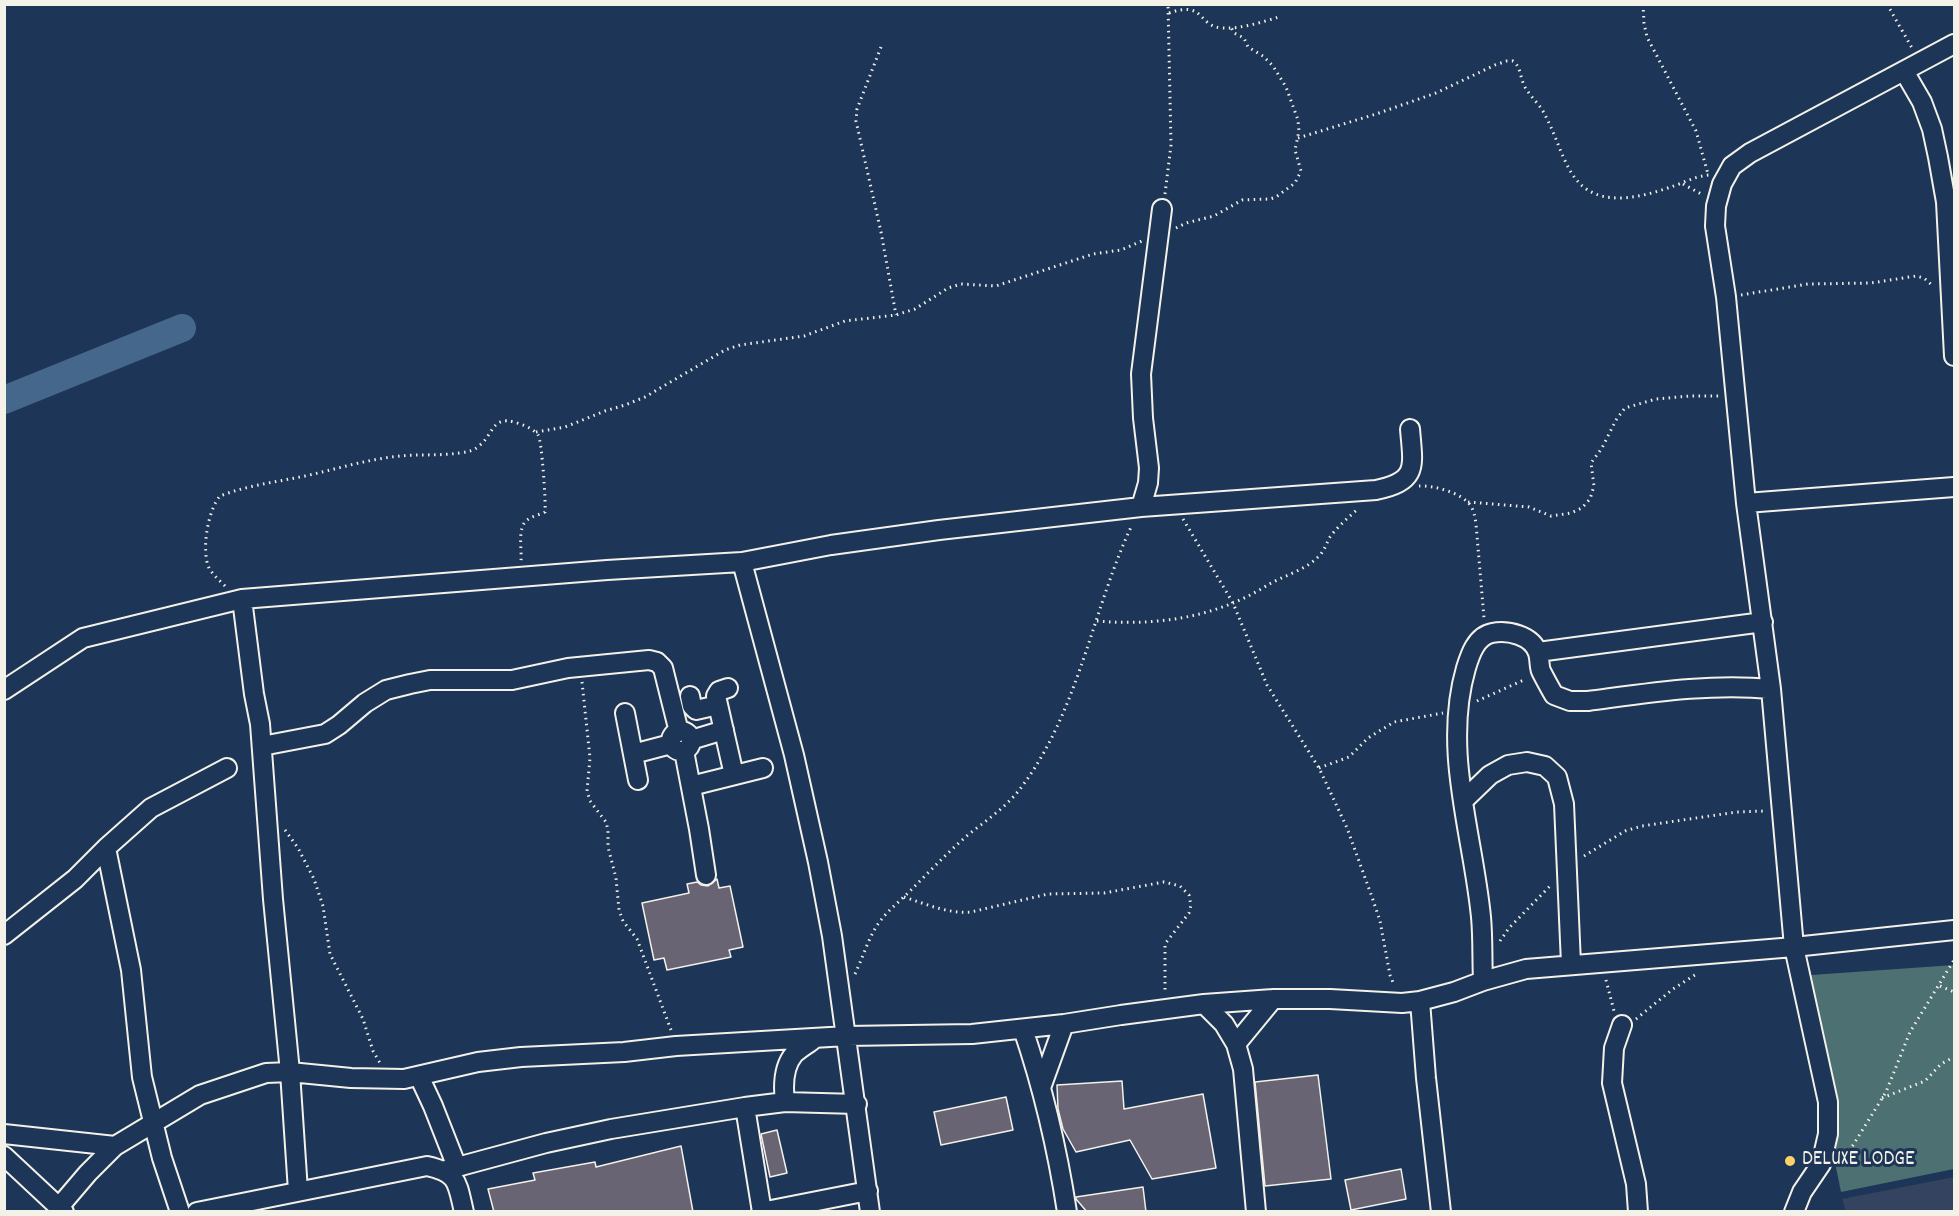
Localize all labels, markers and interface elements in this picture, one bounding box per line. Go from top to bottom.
place label: DELUXE LODGE [1802,1148,1914,1174]
marker: DELUXE LODGE [1783,1154,1797,1168]

